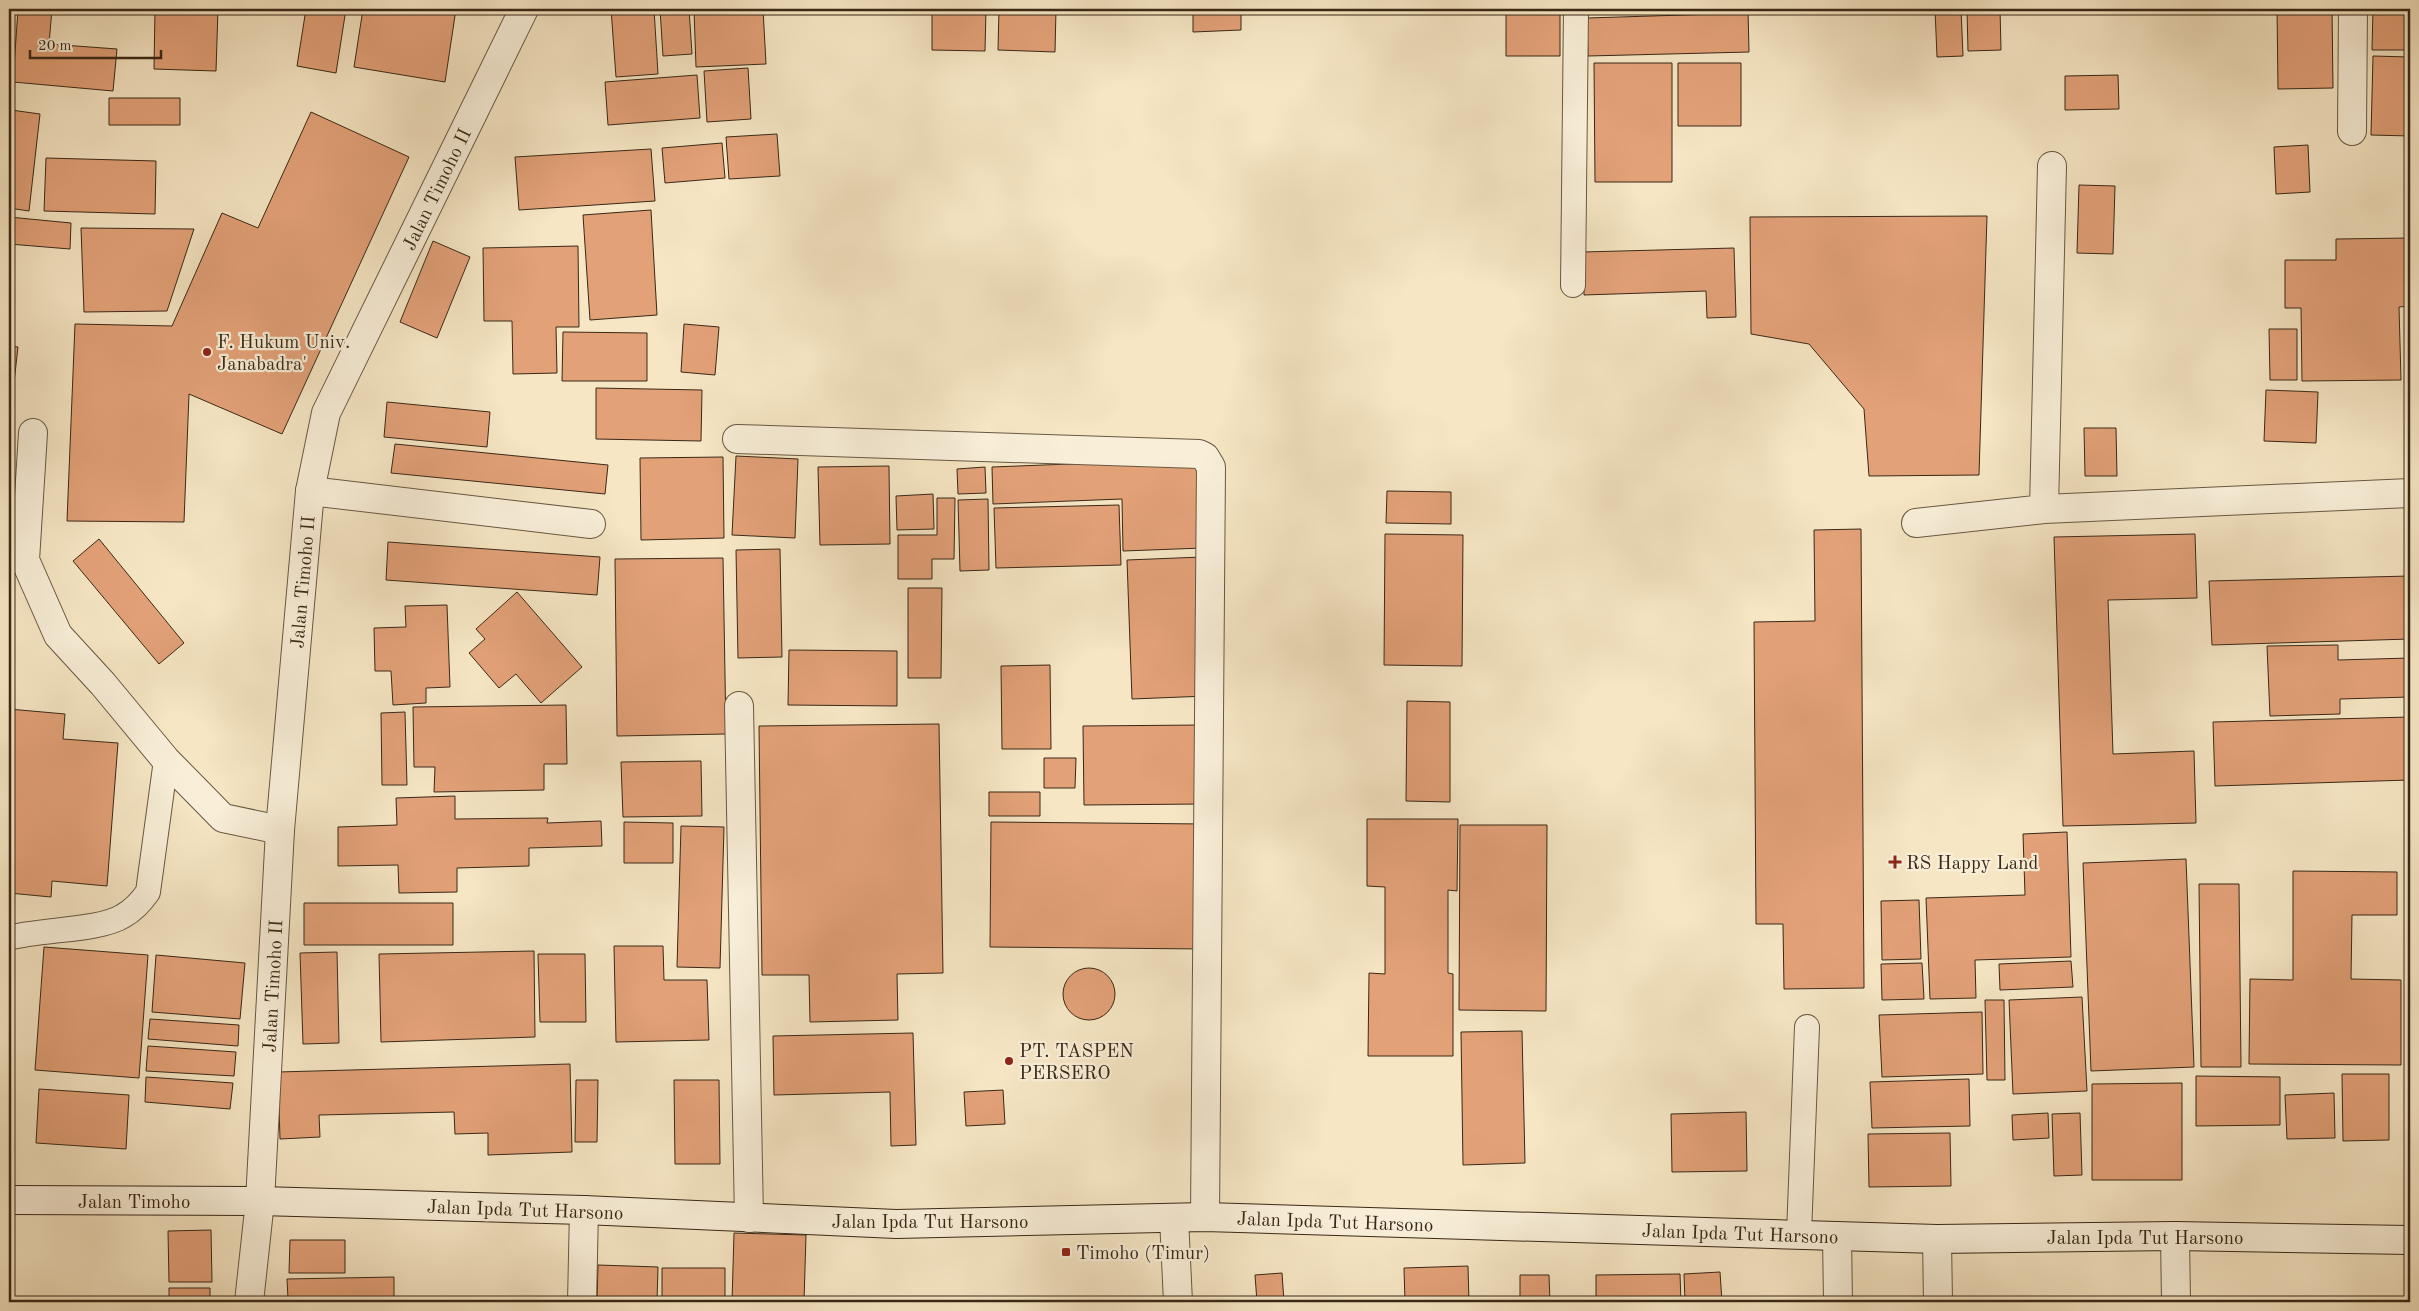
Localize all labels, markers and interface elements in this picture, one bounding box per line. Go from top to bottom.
scale bar [30,28,161,60]
text: 20 m [38,39,72,54]
street label: Jalan Timoho II [401,126,476,254]
place label: F. Hukum Univ. Janabadra' [217,334,350,375]
marker: F. Hukum Univ. Janabadra' [201,346,213,358]
street label: Jalan Timoho II [289,515,320,649]
marker: RS Happy Land [1888,855,1902,869]
place label: RS Happy Land [1906,855,2039,874]
street label: Jalan Timoho II [262,919,287,1053]
place label: PT. TASPEN PERSERO [1019,1043,1134,1084]
marker: PT. TASPEN PERSERO [1003,1055,1015,1067]
street label: Jalan Timoho [78,1194,190,1213]
street label: Jalan Ipda Tut Harsono [426,1199,624,1224]
street label: Jalan Ipda Tut Harsono [1236,1211,1434,1236]
street label: Jalan Ipda Tut Harsono [832,1214,1028,1233]
street label: Jalan Ipda Tut Harsono [1641,1223,1839,1248]
street label: Jalan Ipda Tut Harsono [2047,1230,2243,1249]
place label: Timoho (Timur) [1076,1244,1210,1264]
marker: Timoho (Timur) [1060,1246,1072,1258]

